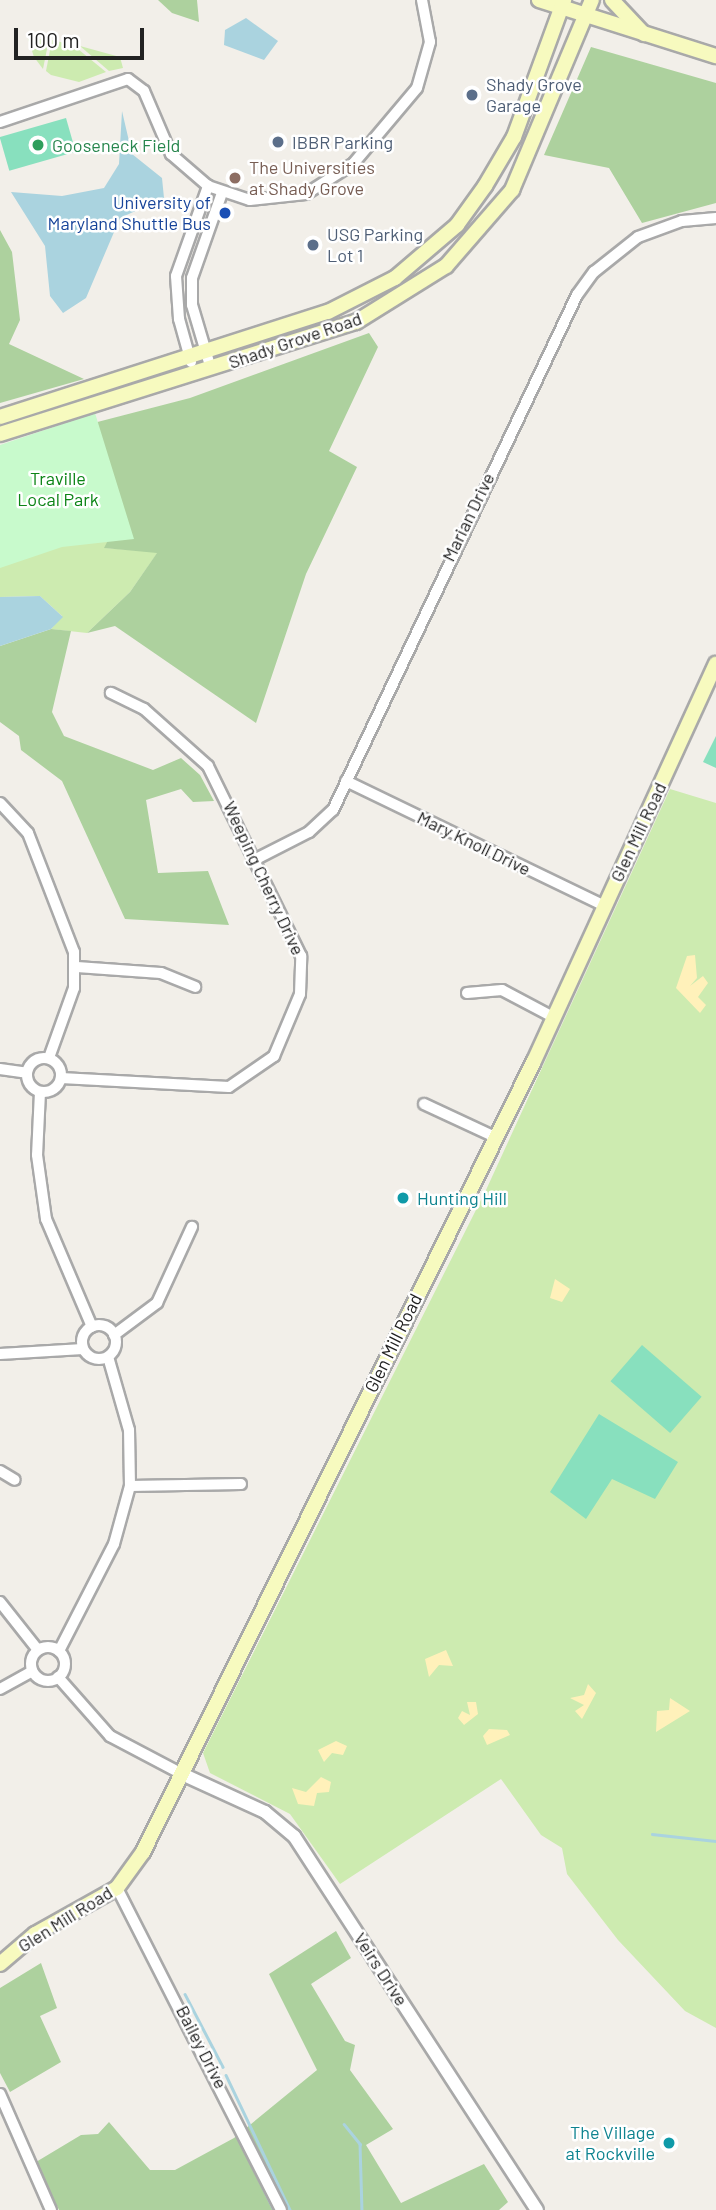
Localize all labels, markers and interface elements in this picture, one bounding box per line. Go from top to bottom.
scale bar [18,14,147,58]
text: 100 m [27,27,80,52]
place label: Shady Grove Garage [486,74,582,116]
marker: Shady Grove Garage [464,87,480,103]
place label: IBBR Parking [292,131,393,153]
place label: Gooseneck Field [52,134,180,156]
marker: IBBR Parking [270,134,286,150]
marker: Gooseneck Field [30,137,46,153]
place label: The Universities at Shady Grove [249,157,375,200]
marker: The Universities at Shady Grove [227,170,243,186]
place label: University of Maryland Shuttle Bus [48,192,211,234]
marker: University of Maryland Shuttle Bus [217,205,233,221]
place label: USG Parking Lot 1 [327,224,423,266]
marker: USG Parking Lot 1 [305,237,321,253]
street label: Shady Grove Road [226,307,364,373]
park label: Traville Local Park [17,468,99,510]
street label: Marian Drive [437,469,499,565]
street label: Glen Mill Road [606,779,670,885]
street label: Weeping Cherry Drive [219,798,309,958]
street label: Mary Knoll Drive [414,806,534,880]
place label: Hunting Hill [417,1187,507,1209]
marker: Hunting Hill [395,1190,411,1206]
street label: Glen Mill Road [360,1290,426,1396]
street label: Glen Mill Road [14,1881,116,1957]
street label: Veirs Drive [349,1928,413,2010]
street label: Bailey Drive [172,2002,232,2092]
place label: The Village at Rockville [566,2122,655,2164]
marker: The Village at Rockville [661,2135,677,2151]

